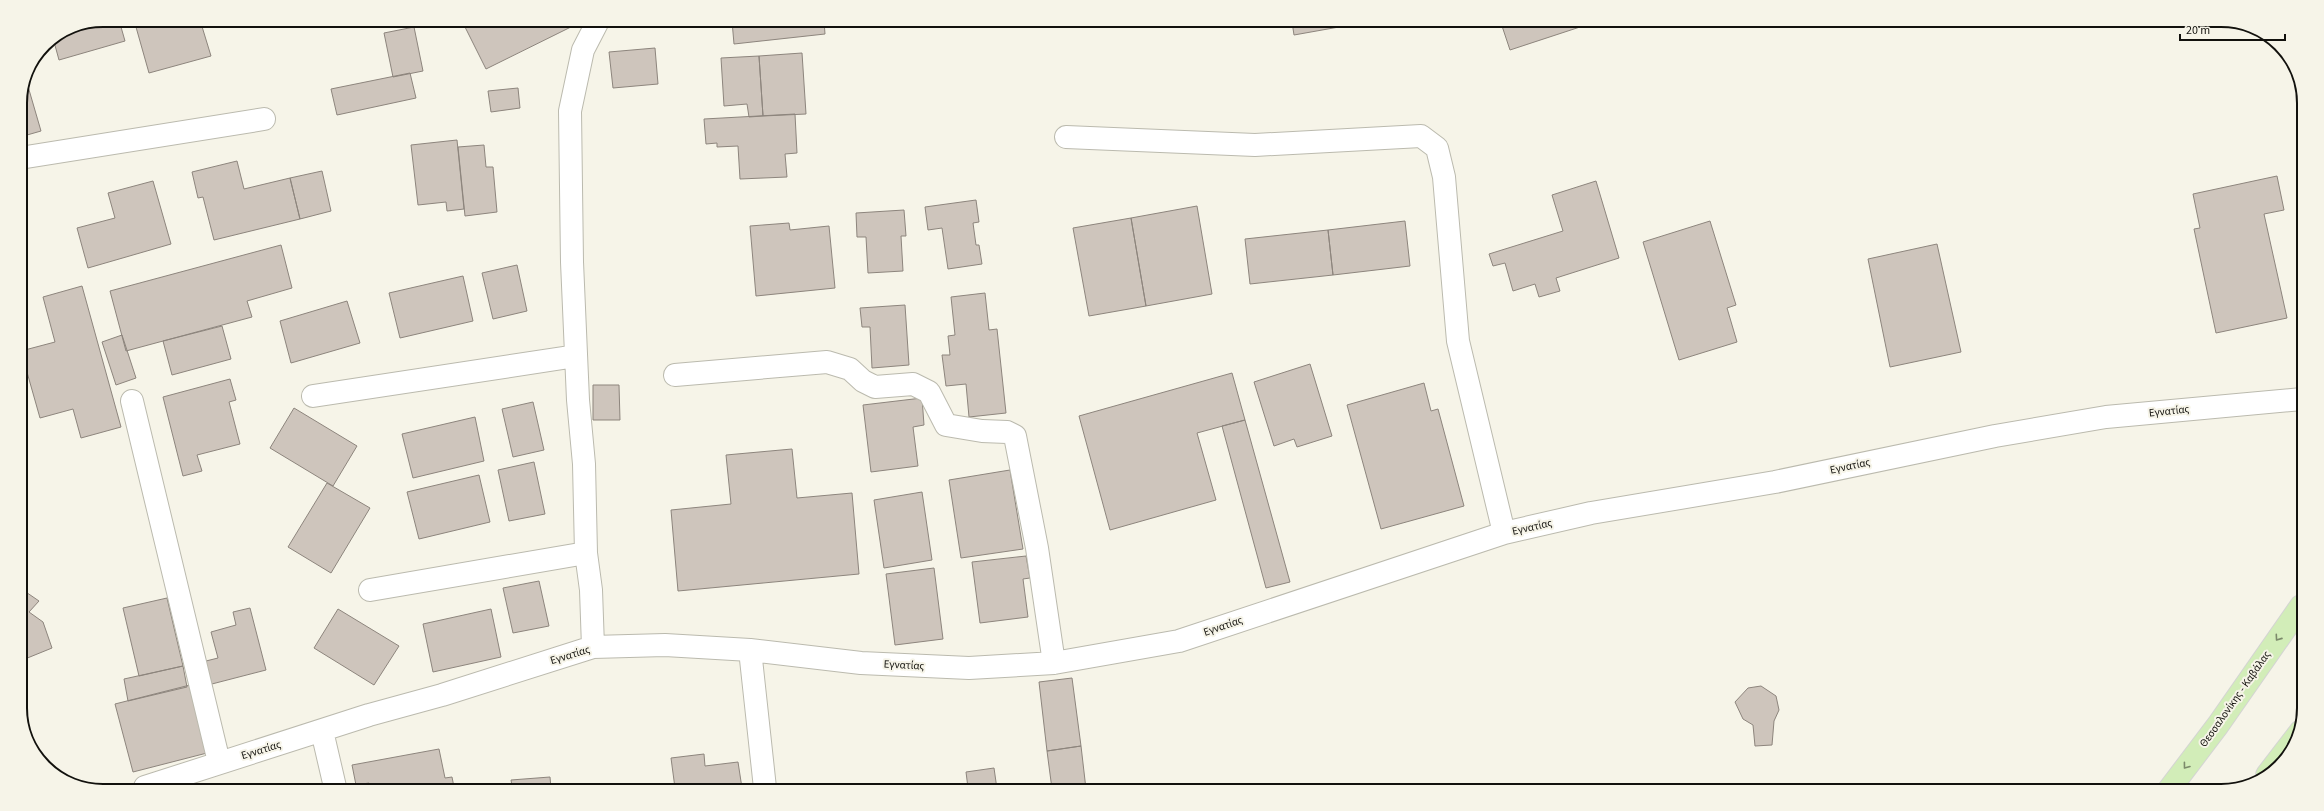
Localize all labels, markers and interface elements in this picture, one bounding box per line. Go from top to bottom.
scale bar [2180,16,2285,42]
text: 20 m [2186,22,2210,39]
street label: Εγνατίας [2148,401,2190,421]
street label: Εγνατίας [1829,454,1872,478]
street label: Εγνατίας [1511,515,1554,539]
street label: Εγνατίας [1201,612,1245,640]
one-way arrow [2276,633,2283,640]
street label: Εγνατίας [548,642,592,668]
street label: Θεσσαλονίκης - Καβάλας [2196,648,2274,750]
street label: Εγνατίας [883,656,925,674]
street label: Εγνατίας [239,737,283,763]
one-way arrow [2184,762,2191,769]

